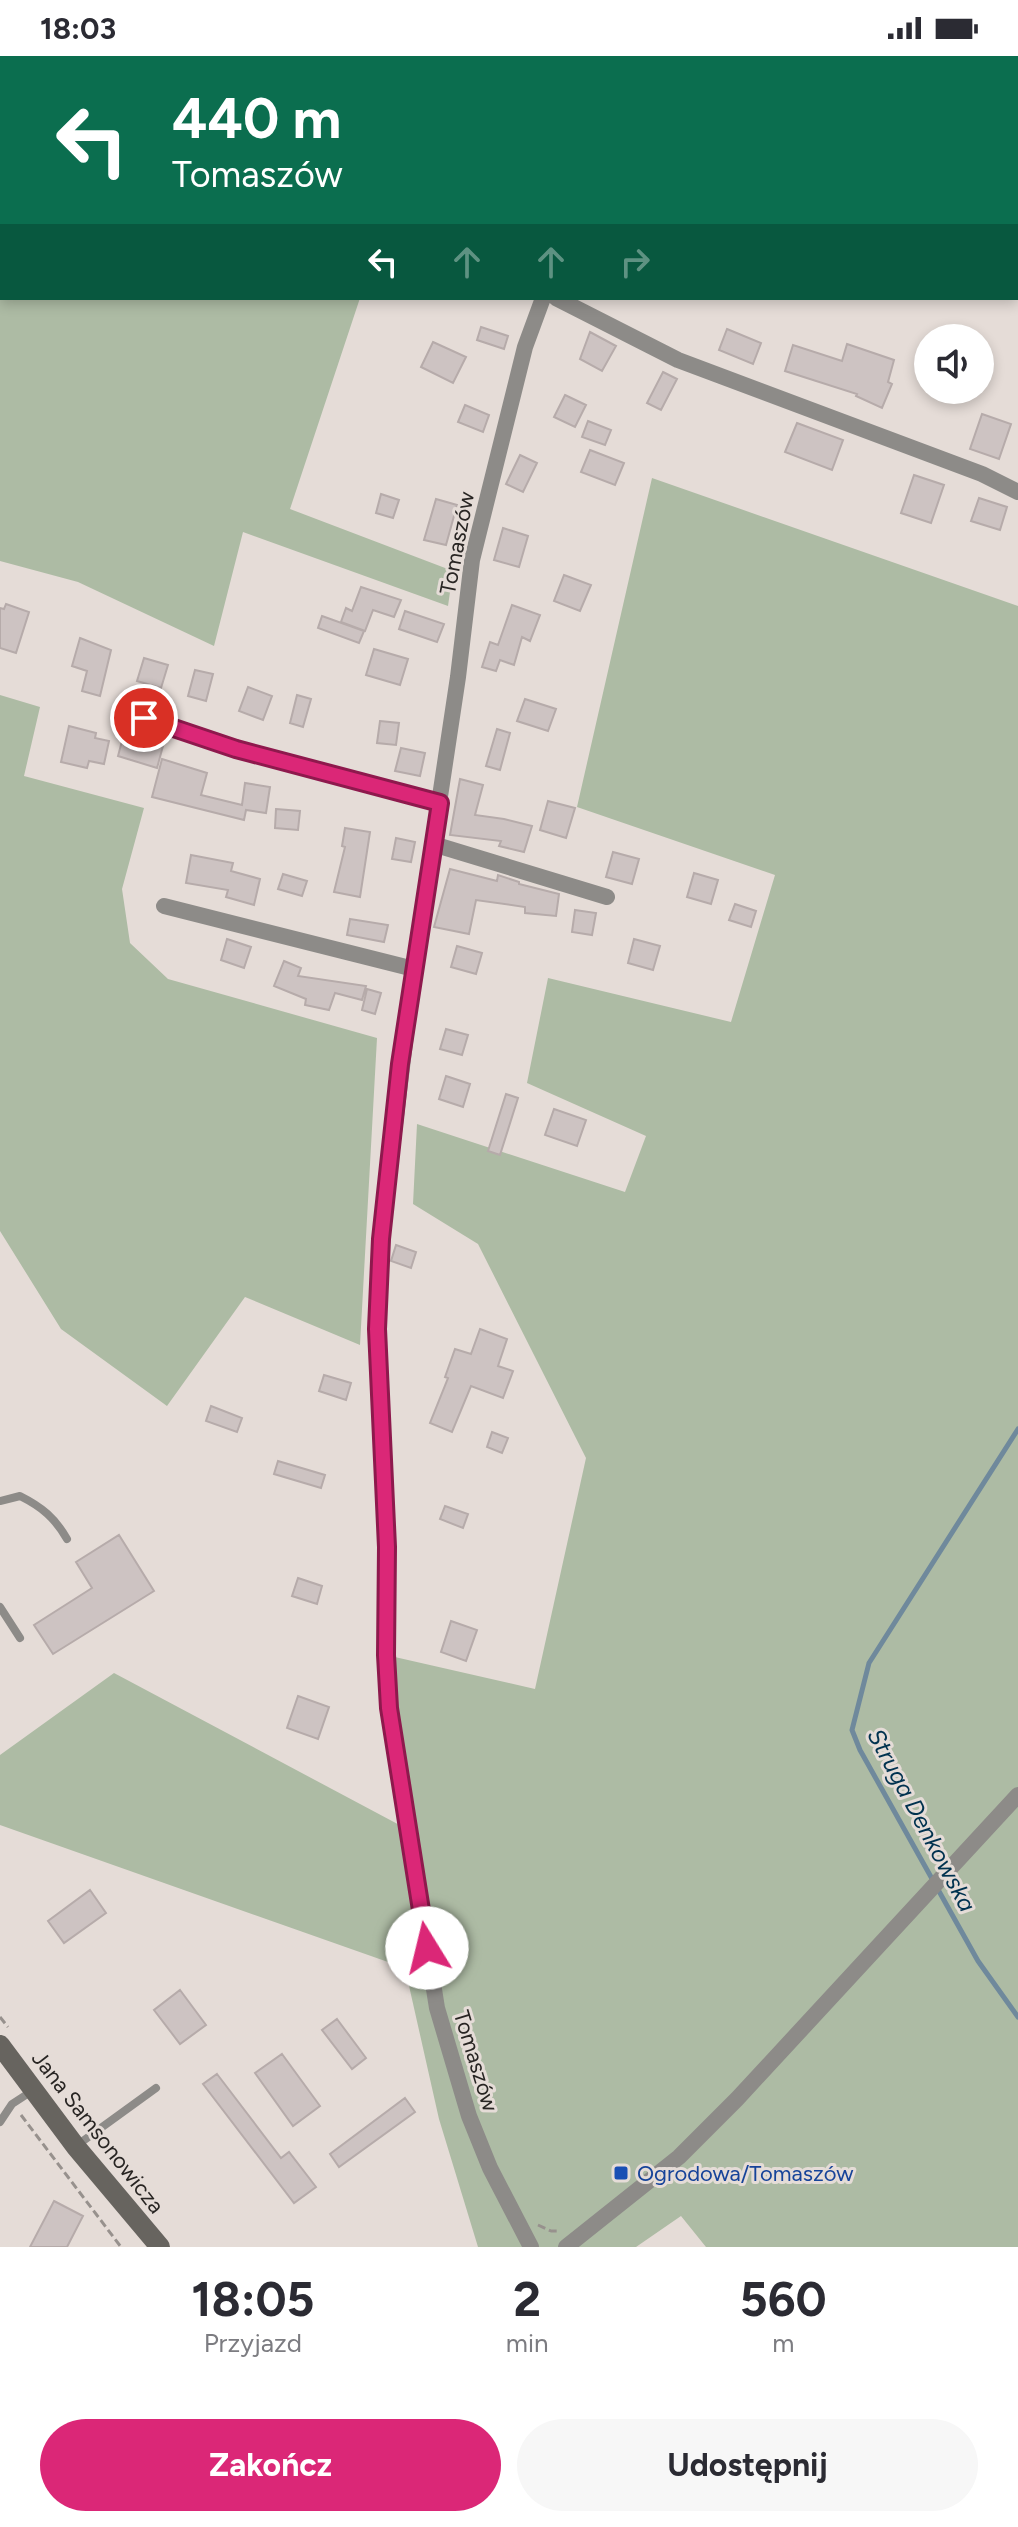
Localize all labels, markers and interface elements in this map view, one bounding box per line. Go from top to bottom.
text: 18:03 [40,10,116,47]
text: 440 m [172,85,341,152]
icon: left [40,88,144,192]
text: Tomaszów [172,153,343,196]
icon: left [361,240,405,284]
icon: ahead [445,240,489,284]
icon: ahead [529,240,573,284]
icon: right [613,240,657,284]
map controls [914,324,994,404]
button: sound [914,324,994,404]
street label: Tomaszów [434,489,480,597]
pin [110,684,178,752]
icon: arrive [122,696,166,740]
water label: Struga Denkowska [861,1723,983,1917]
position arrow [385,1906,469,1990]
street label: Tomaszów [448,2007,504,2116]
street label: Jana Samsonowicza [26,2045,170,2219]
place label: Ogrodowa/Tomaszów [637,2160,854,2187]
marker: Ogrodowa/Tomaszów [612,2164,630,2182]
text: 18:05 [191,2270,314,2328]
text: 2 [513,2270,541,2328]
text: 560 [740,2270,827,2328]
text: Przyjazd [204,2327,302,2359]
text: min [506,2327,548,2359]
text: m [772,2327,794,2359]
button: Zakończ [40,2419,501,2511]
button: Udostępnij [517,2419,978,2511]

